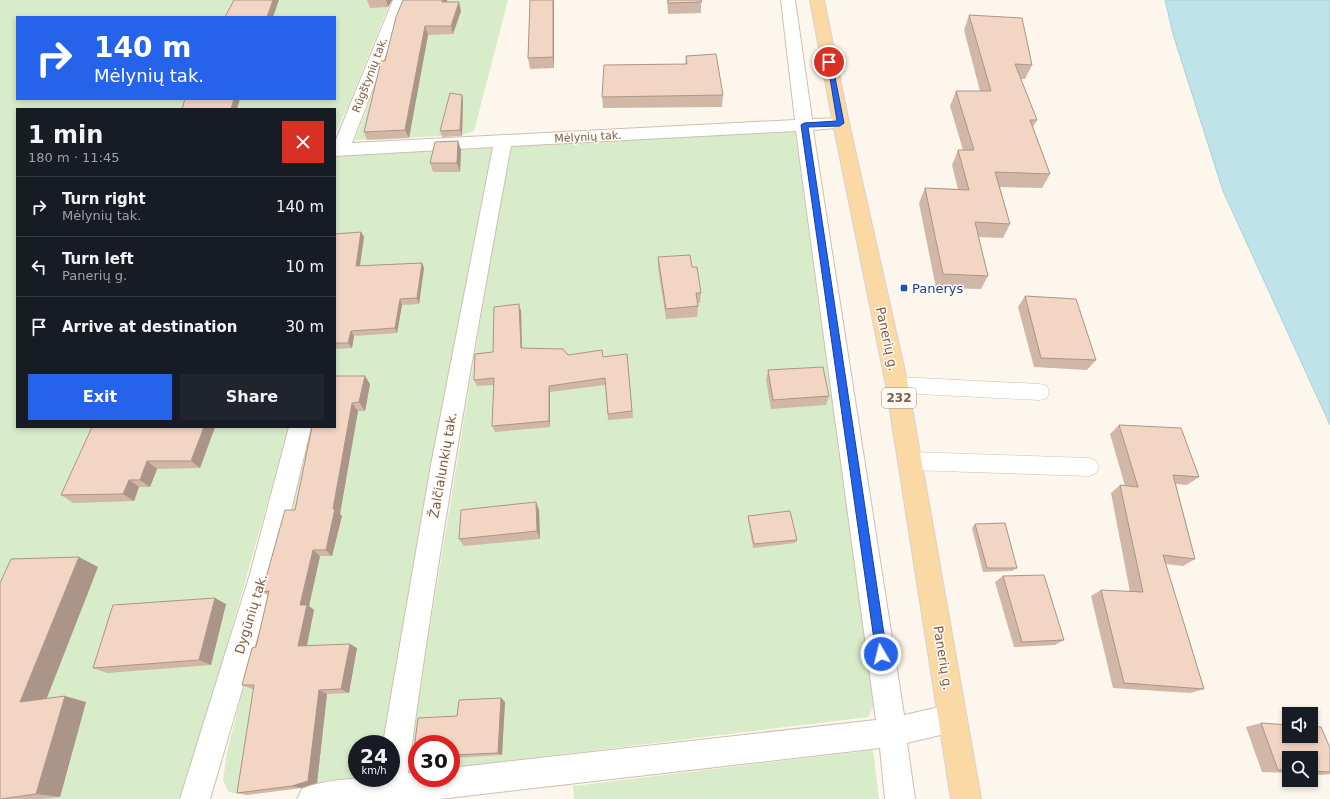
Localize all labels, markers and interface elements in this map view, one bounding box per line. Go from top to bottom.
text: 140 m [94,31,191,64]
icon: right [28,32,80,84]
street label: Rūgštynių tak. [350,36,390,114]
pin [812,45,846,79]
icon: arrive [818,51,840,73]
text: Mėlynių tak. [94,65,204,86]
text: 1 min [28,121,103,149]
button: close [282,121,324,163]
street label: Mėlynių tak. [554,129,622,145]
text: 180 m · 11:45 [28,150,119,165]
text: Turn right [62,190,146,208]
icon: right [28,196,50,218]
text: 140 m [276,198,324,216]
text: Mėlynių tak. [62,208,141,223]
text: Turn left [62,250,134,268]
icon: left [28,256,50,278]
text: 10 m [286,258,324,276]
text: Panerių g. [62,268,127,283]
place label: Panerys [912,281,963,296]
marker: Panerys [899,283,909,293]
street label: Panerių g. [873,306,901,372]
icon: arrive [28,316,50,338]
text: Arrive at destination [62,318,237,336]
text: 30 m [286,318,324,336]
button: Exit [28,374,172,420]
button: Share [180,374,324,420]
road number: 232 [882,388,916,408]
street label: Žalčialunkių tak. [426,411,460,519]
street label: Dygūnių tak. [232,572,270,656]
street label: Panerių g. [930,625,956,691]
position arrow [860,633,902,675]
map controls [1282,707,1318,787]
button: sound [1282,707,1318,743]
speed limit sign: 30 [408,735,460,787]
text: 24 [360,744,388,768]
button: search [1282,751,1318,787]
text: km/h [361,765,387,776]

